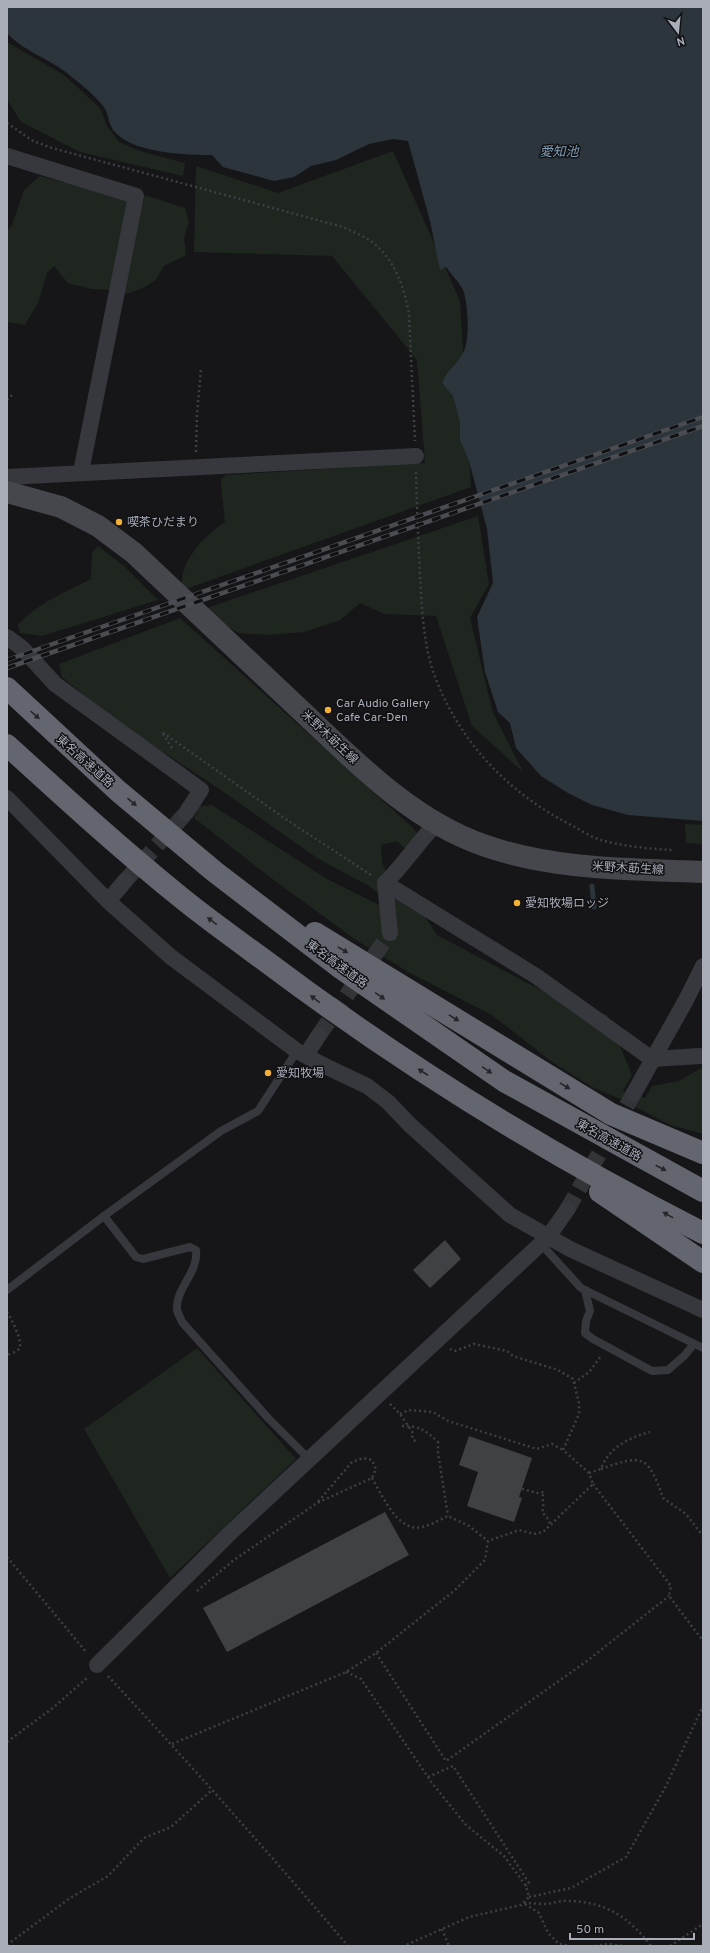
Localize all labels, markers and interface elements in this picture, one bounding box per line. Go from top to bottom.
north arrow [658,12,698,52]
text: N [675,33,686,48]
water label: 愛知池 [539,145,580,161]
place label: 喫茶ひだまり [127,515,199,531]
marker: 喫茶ひだまり [114,517,124,527]
place label: Car Audio Gallery Cafe Car-Den [336,696,430,726]
marker: Car Audio Gallery Cafe Car-Den [323,705,333,715]
street label: 米野木莇生線 [298,707,361,768]
one-way arrow [30,711,40,720]
street label: 東名高速道路 [52,732,116,792]
one-way arrow [126,798,137,807]
street label: 米野木莇生線 [592,859,664,879]
place label: 愛知牧場ロッジ [525,896,609,912]
marker: 愛知牧場ロッジ [512,898,522,908]
one-way arrow [206,917,217,925]
street label: 東名高速道路 [303,937,370,992]
one-way arrow [337,947,349,954]
one-way arrow [375,992,385,1000]
one-way arrow [310,995,321,1003]
one-way arrow [449,1014,459,1022]
place label: 愛知牧場 [276,1066,324,1082]
one-way arrow [482,1066,492,1074]
marker: 愛知牧場 [263,1068,273,1078]
one-way arrow [418,1068,428,1076]
one-way arrow [559,1082,571,1089]
street label: 東名高速道路 [573,1116,644,1165]
one-way arrow [655,1165,667,1171]
one-way arrow [662,1211,674,1218]
scale bar [570,1915,694,1941]
text: 50 m [576,1922,604,1938]

